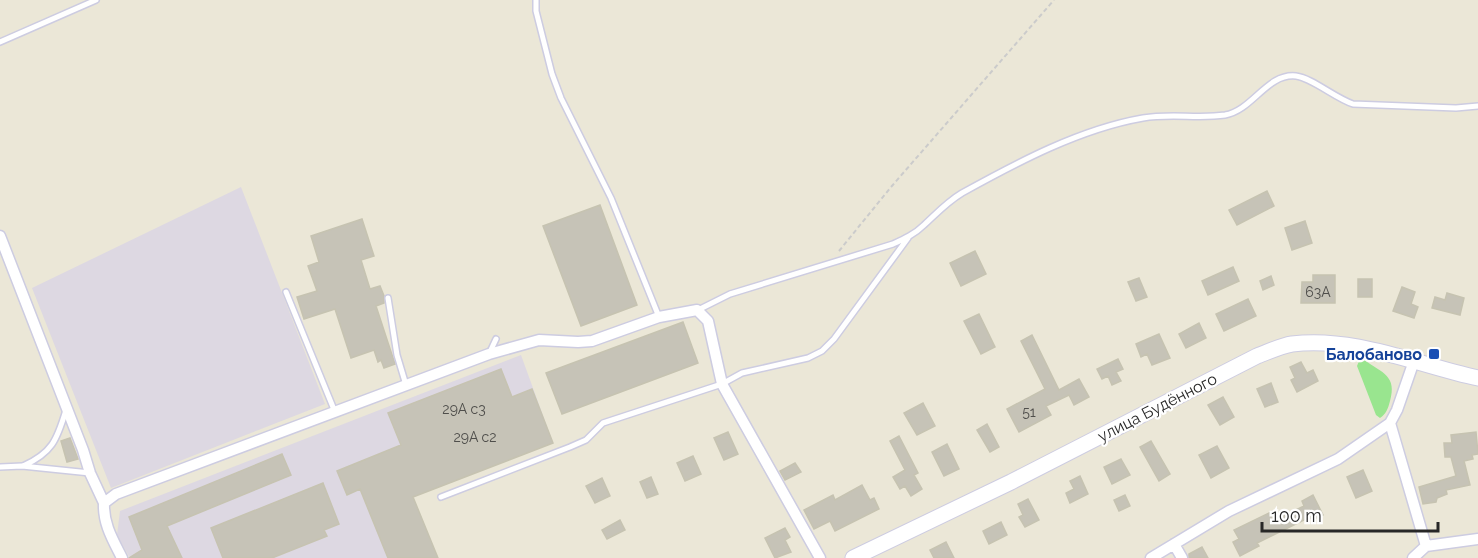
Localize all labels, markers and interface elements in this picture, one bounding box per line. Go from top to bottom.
house number: 63А [1305,284,1331,300]
place label: Балобаново [1326,345,1422,364]
marker: Балобаново [1427,347,1441,361]
street label: улица Будённого [1094,369,1220,446]
house number: 29А с3 [442,401,486,417]
house number: 51 [1022,404,1036,420]
house number: 29А с2 [453,429,497,445]
scale bar [1262,495,1438,533]
text: 100 m [1271,505,1322,526]

